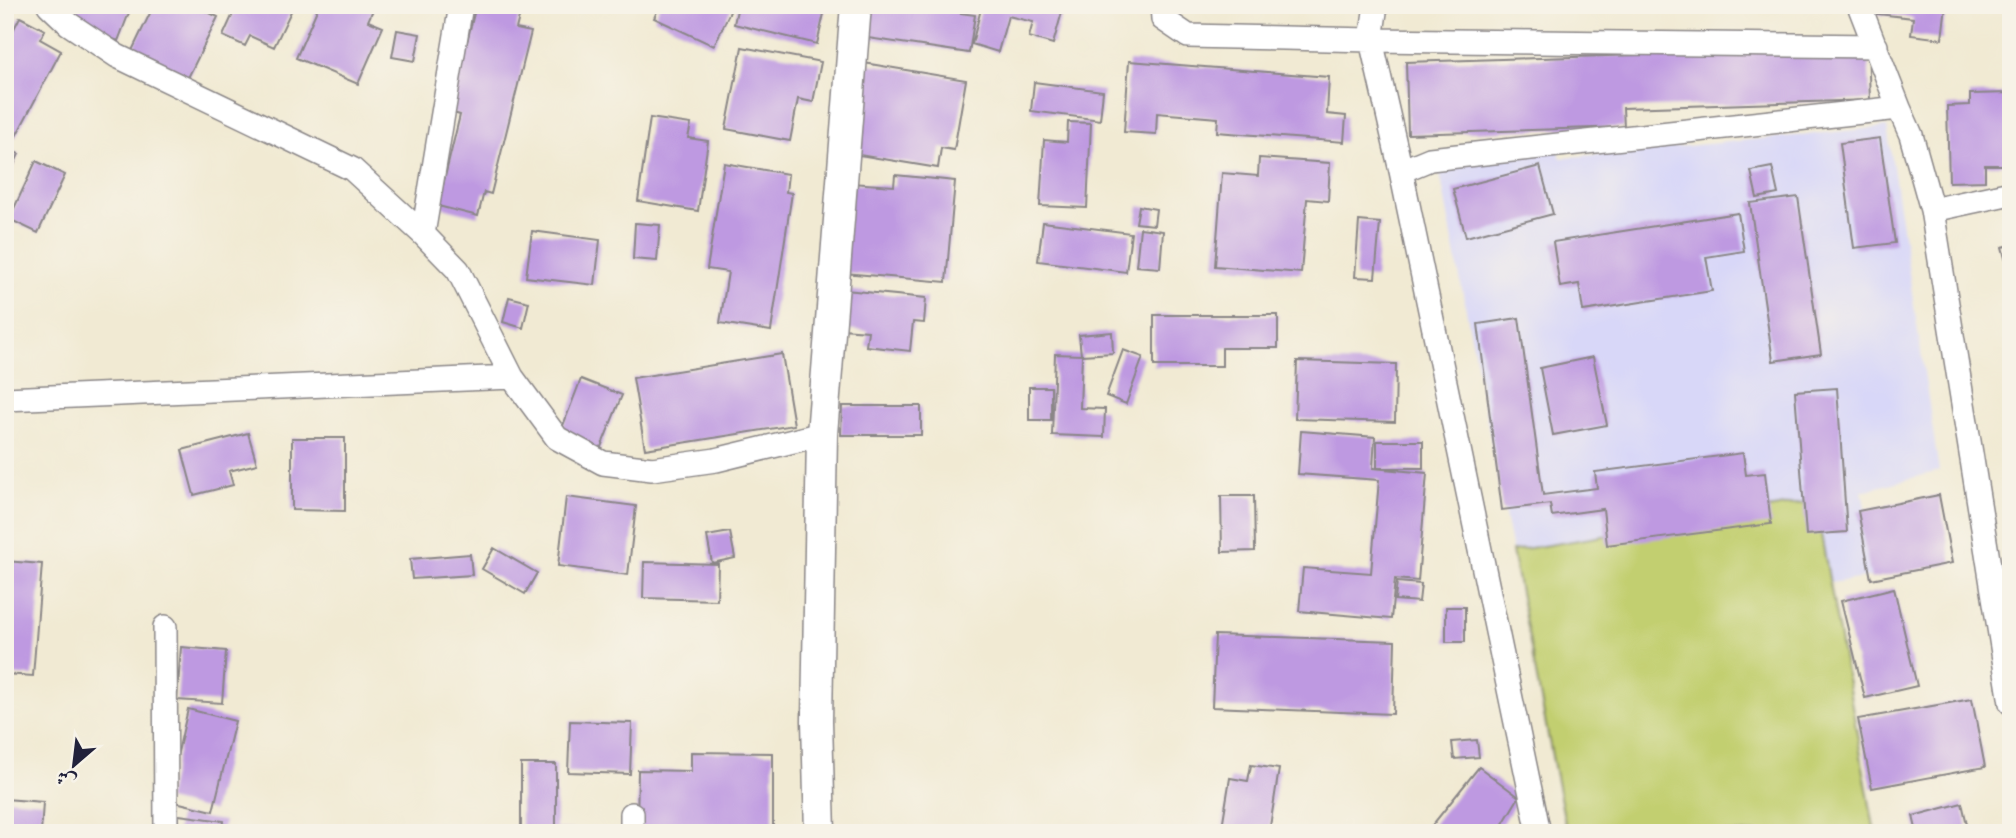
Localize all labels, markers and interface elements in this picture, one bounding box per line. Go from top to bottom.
north arrow [38,730,108,800]
text: ش [53,765,80,794]

